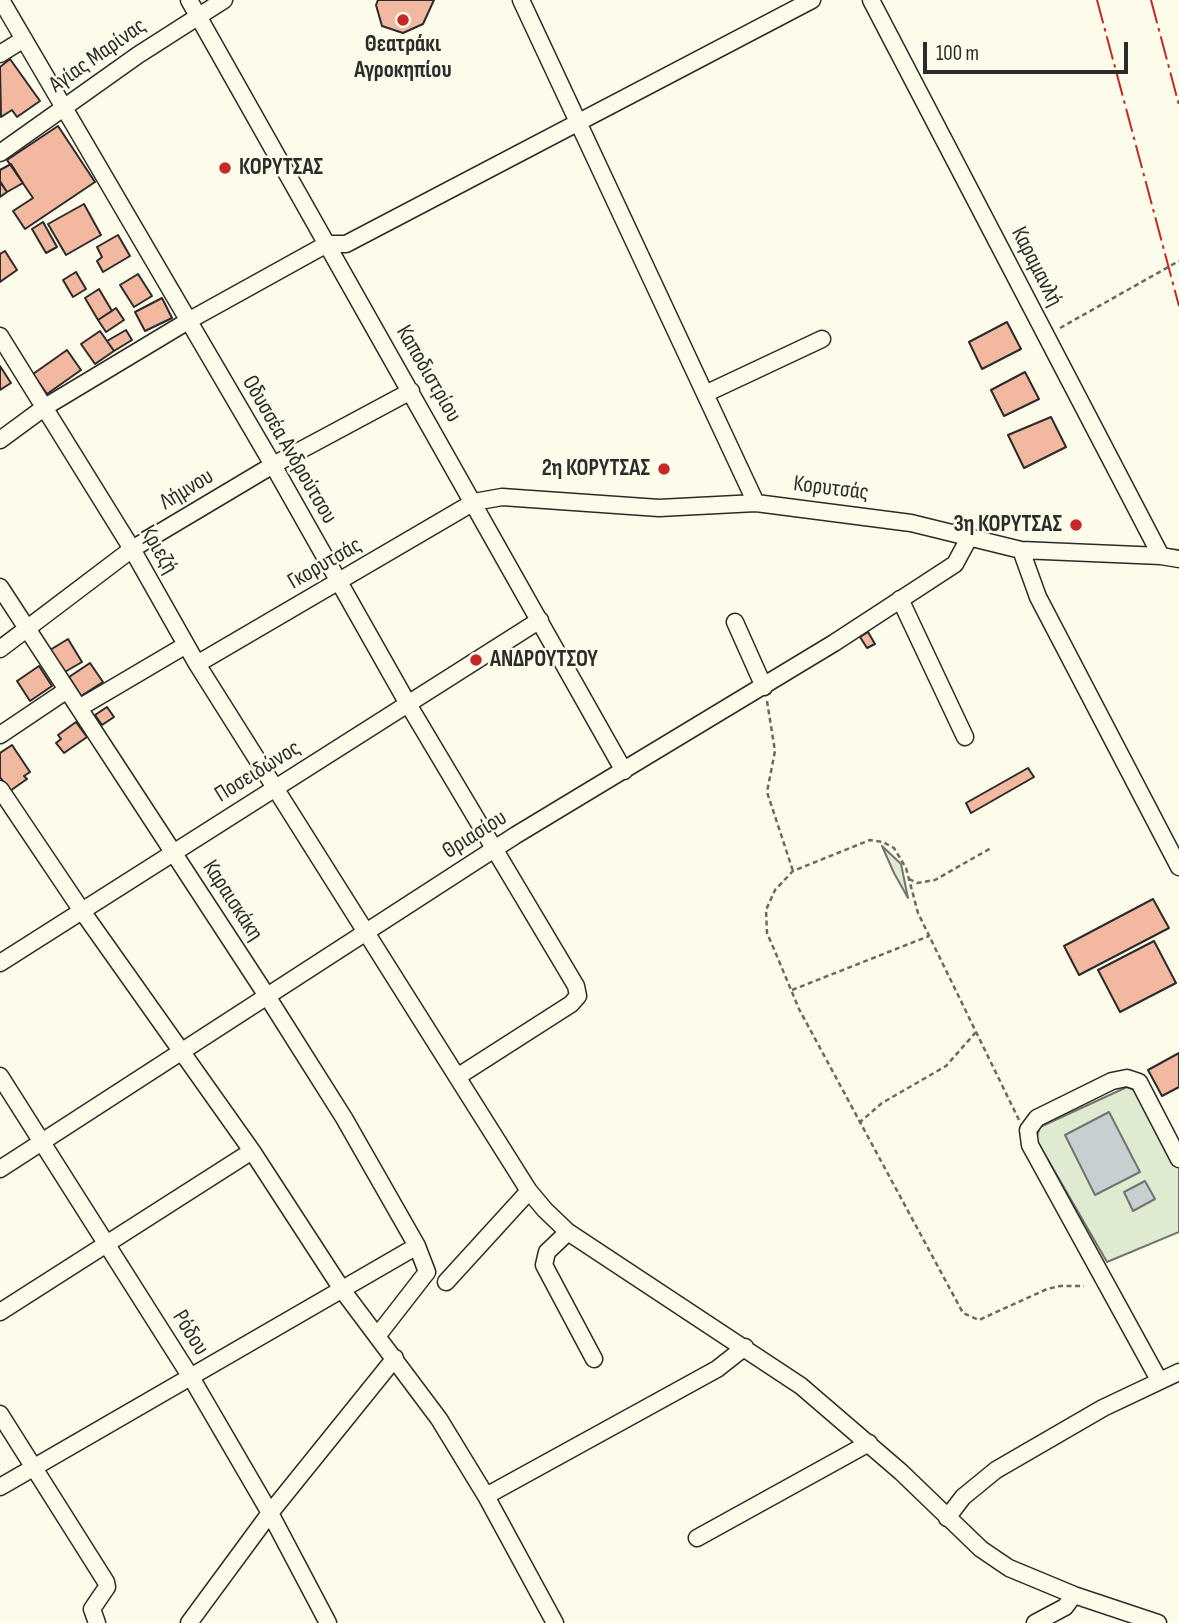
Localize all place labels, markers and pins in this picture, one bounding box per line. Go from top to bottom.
marker: Θεατράκι Αγροκηπίου [395,12,411,28]
place label: Θεατράκι Αγροκηπίου [354,31,452,85]
place label: ΚΟΡΥΤΣΑΣ [239,154,323,182]
marker: ΚΟΡΥΤΣΑΣ [217,160,233,176]
place label: 2η ΚΟΡΥΤΣΑΣ [542,455,650,483]
marker: 2η ΚΟΡΥΤΣΑΣ [656,461,672,477]
place label: 3η ΚΟΡΥΤΣΑΣ [954,511,1062,539]
marker: 3η ΚΟΡΥΤΣΑΣ [1068,517,1084,533]
place label: ΑΝΔΡΟΥΤΣΟΥ [490,646,598,674]
marker: ΑΝΔΡΟΥΤΣΟΥ [468,652,484,668]

